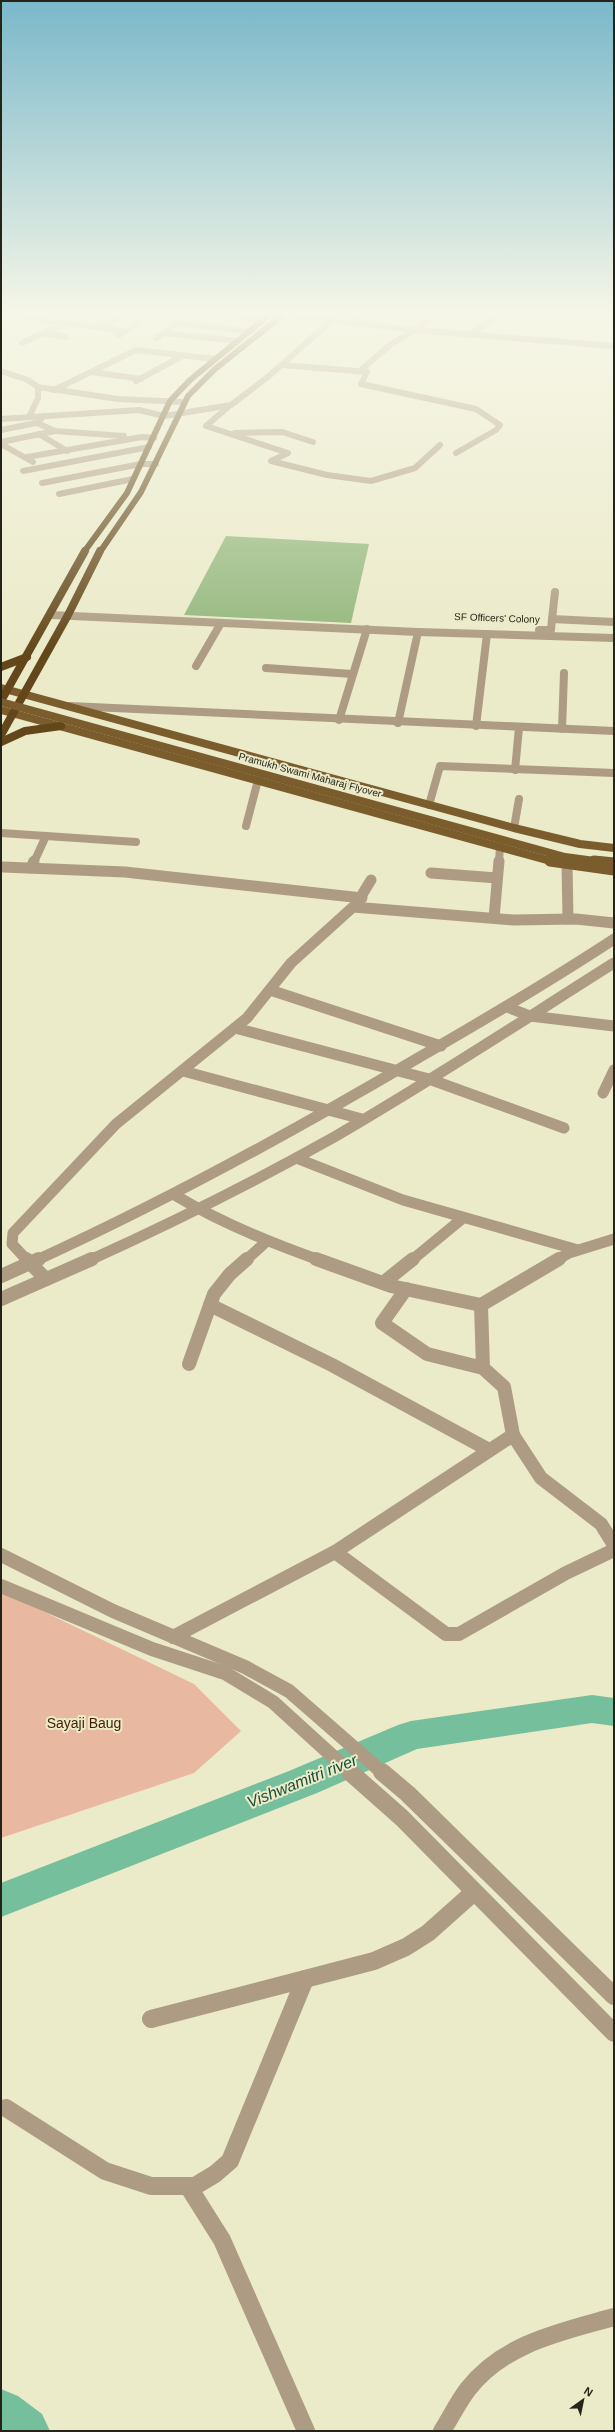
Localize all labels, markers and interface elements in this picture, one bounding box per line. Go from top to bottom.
street label: SF Officers' Colony [454,611,540,625]
street label: Pramukh Swami Maharaj Flyover [237,751,383,800]
park label: Sayaji Baug [47,1715,121,1731]
water label: Vishwamitri river [245,1751,360,1811]
north arrow [563,2380,603,2420]
text: N [582,2384,595,2399]

